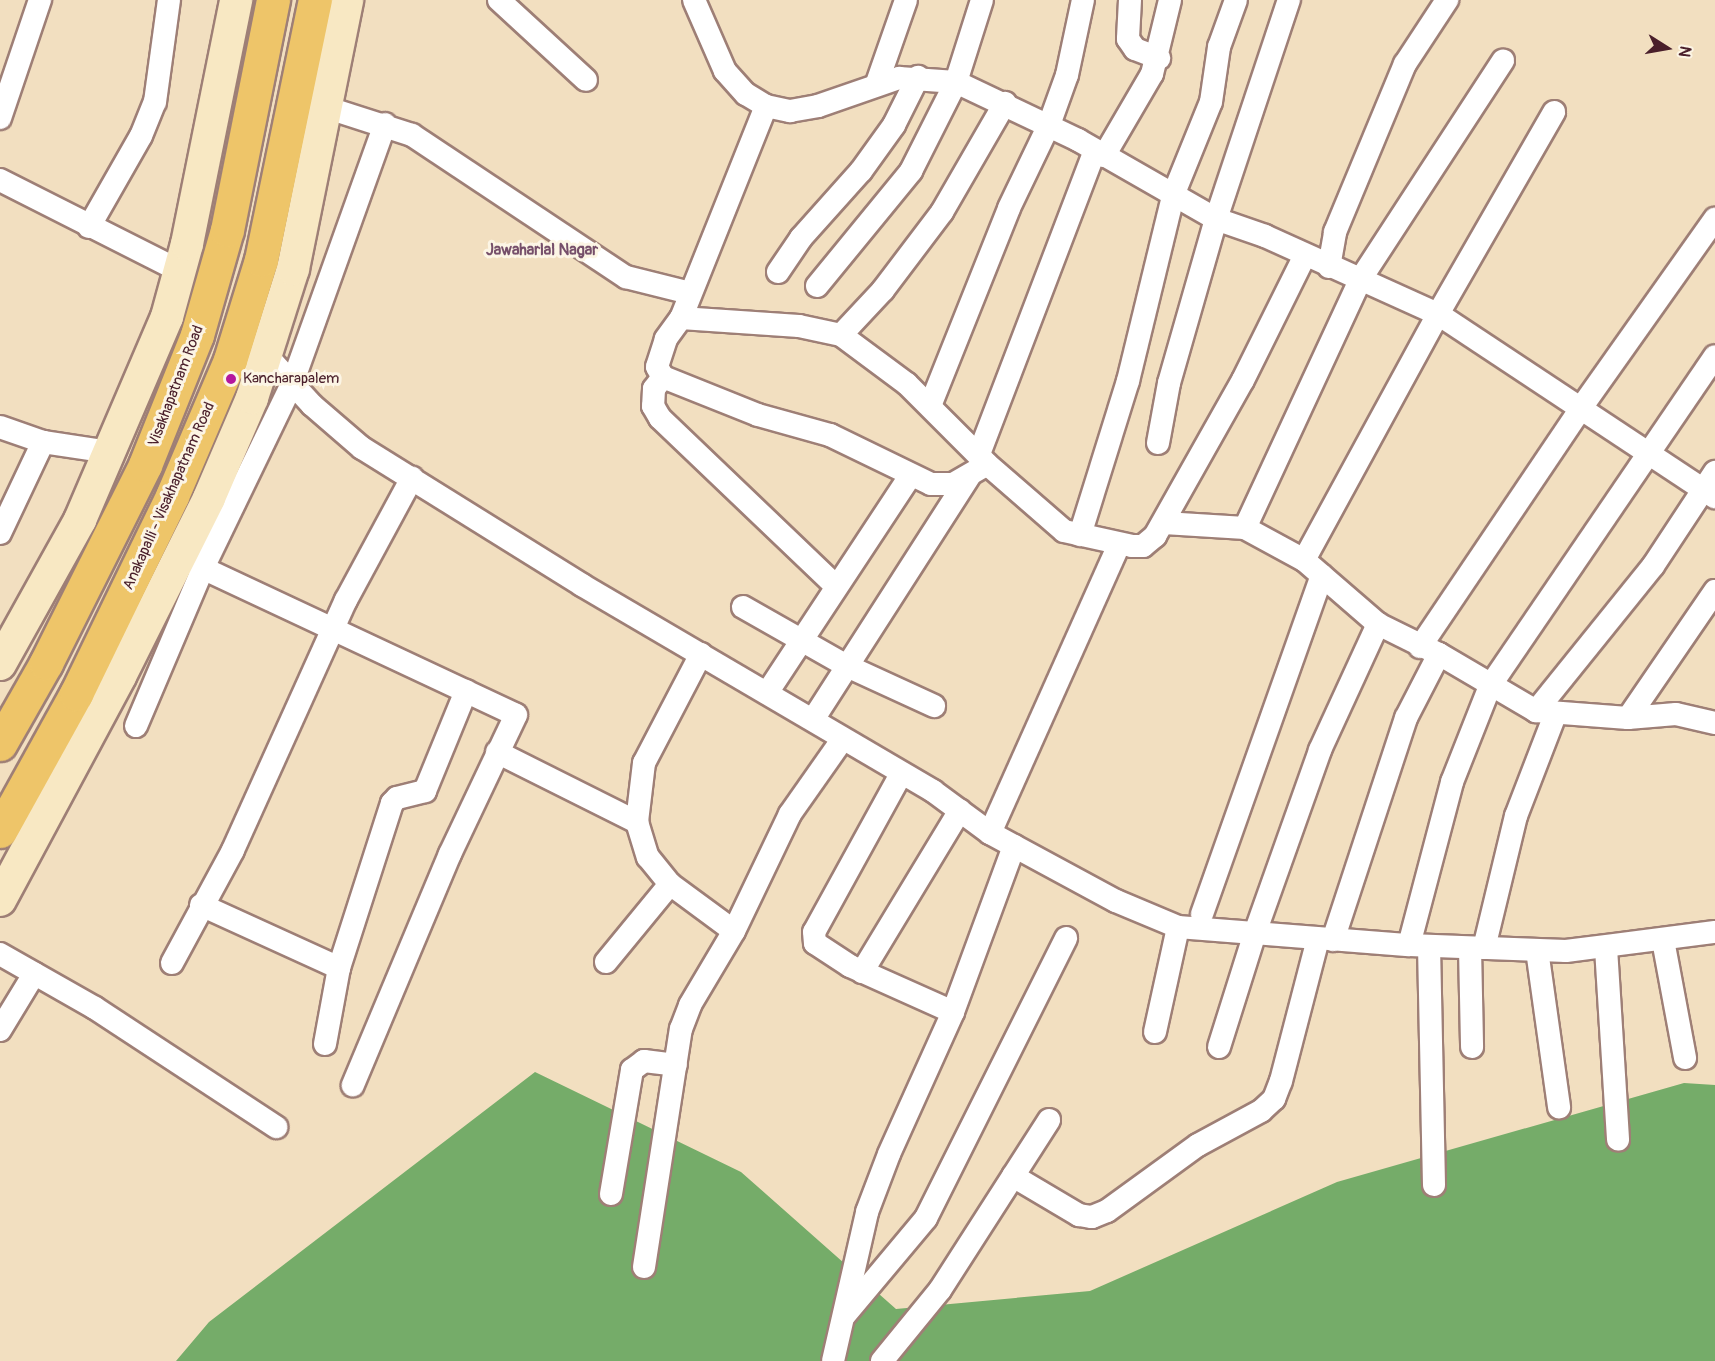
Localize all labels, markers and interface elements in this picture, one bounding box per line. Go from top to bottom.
north arrow [1637,18,1697,78]
text: N [1674,44,1696,59]
district label: Jawaharlal Nagar [486,240,598,260]
street label: Visakhapatnam Road [145,323,207,449]
place label: Kancharapalem [243,370,339,388]
marker: Kancharapalem [224,372,238,386]
street label: Anakapalli - Visakhapatnam Road [119,399,219,593]

